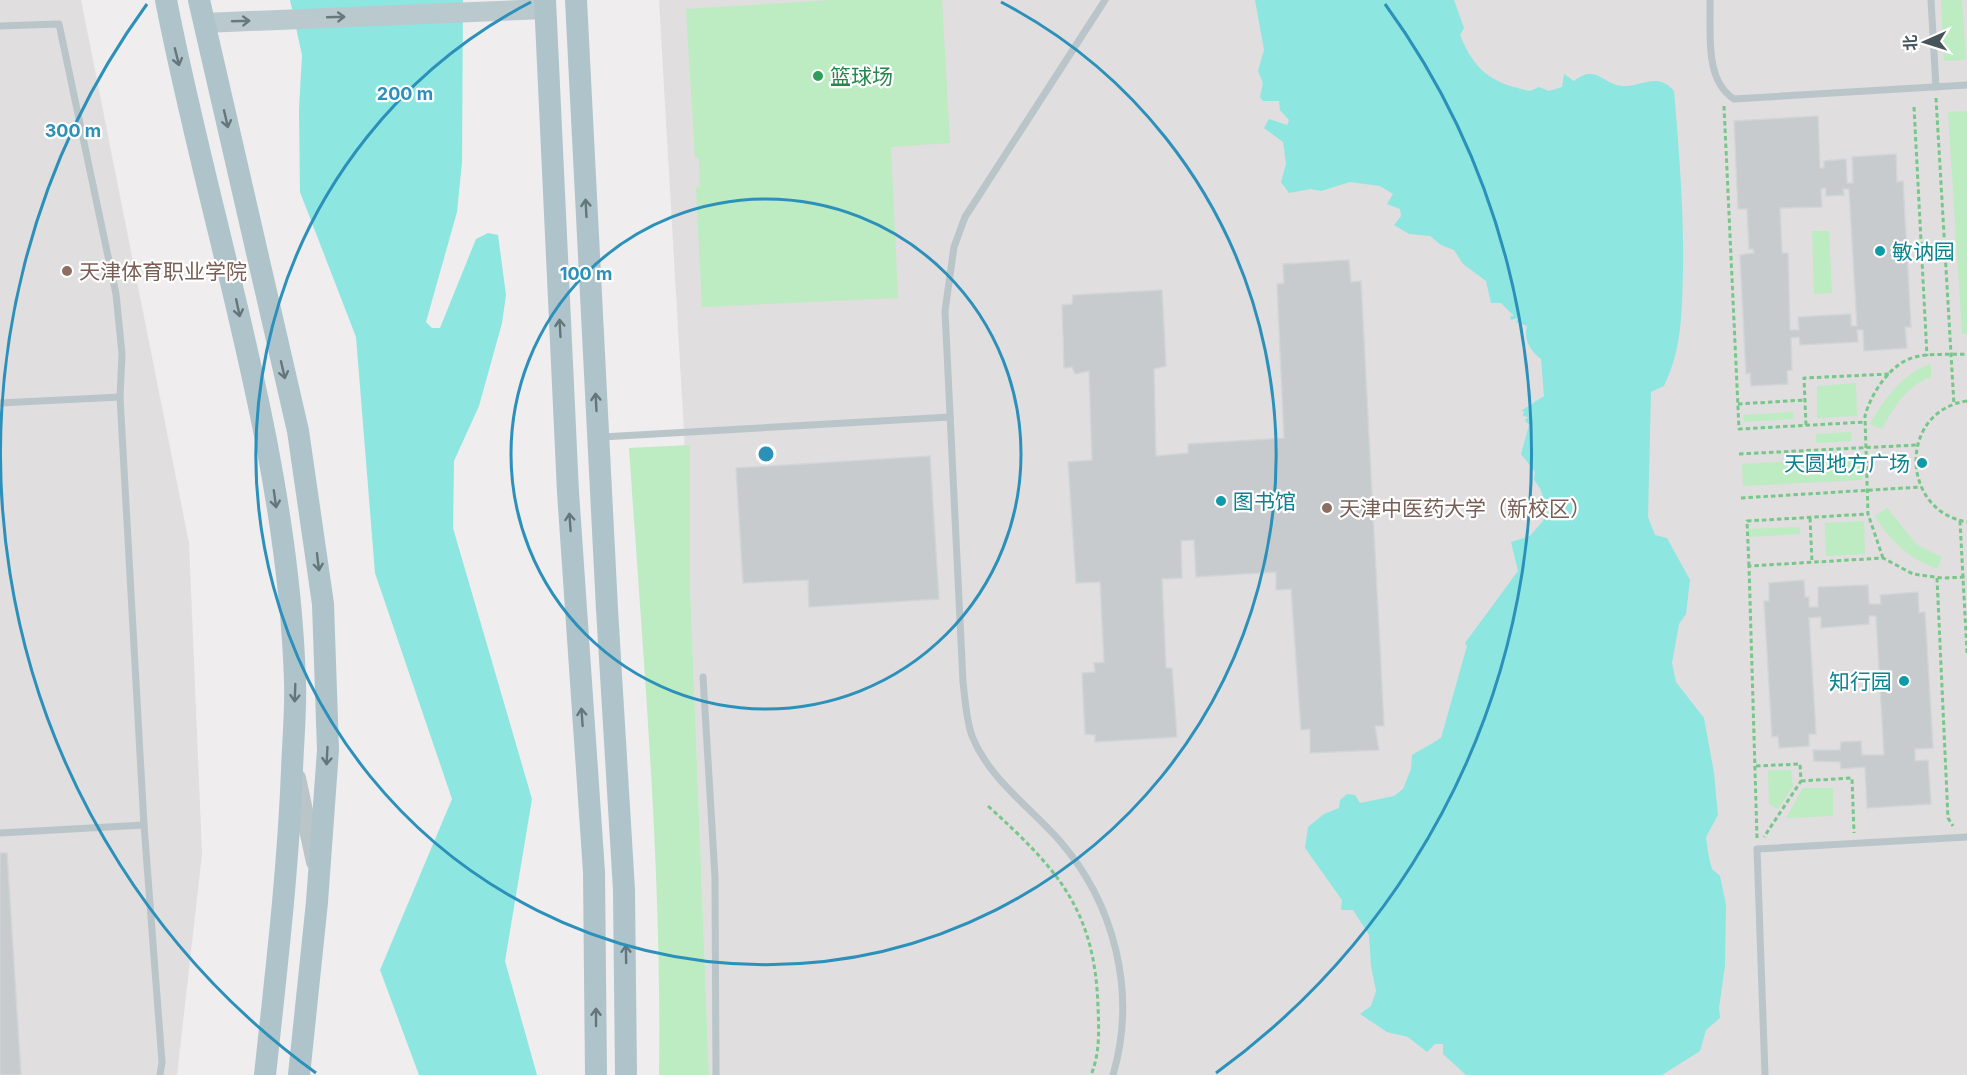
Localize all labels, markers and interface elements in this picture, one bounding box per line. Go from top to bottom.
one-way arrow [325,12,345,23]
north arrow [1895,12,1955,72]
one-way arrow [230,16,250,27]
text: 北 [1900,34,1920,51]
one-way arrow [172,48,184,67]
place label: 篮球场 [830,64,893,89]
marker: 篮球场 [811,69,825,83]
text: 200 m [377,83,433,104]
one-way arrow [221,108,232,128]
text: 300 m [45,120,101,141]
one-way arrow [581,198,592,218]
place label: 敏讷园 [1892,239,1955,264]
marker: 敏讷园 [1873,244,1887,258]
place label: 天津体育职业学院 [79,259,247,284]
text: 100 m [560,263,612,284]
marker: 天津体育职业学院 [60,264,74,278]
one-way arrow [232,298,244,317]
one-way arrow [555,318,566,338]
one-way arrow [278,360,289,379]
one-way arrow [591,393,602,413]
centre of rings [756,444,776,464]
place label: 天圆地方广场 [1784,451,1910,476]
marker: 天圆地方广场 [1915,456,1929,470]
one-way arrow [270,489,281,509]
place label: 图书馆 [1233,489,1296,514]
marker: 图书馆 [1214,494,1228,508]
place label: 天津中医药大学（新校区） [1339,496,1591,521]
marker: 天津中医药大学（新校区） [1320,501,1334,515]
one-way arrow [564,513,575,533]
one-way arrow [313,551,324,571]
place label: 知行园 [1829,669,1892,694]
marker: 知行园 [1897,674,1911,688]
one-way arrow [289,683,301,703]
one-way arrow [577,707,588,727]
one-way arrow [321,746,332,766]
one-way arrow [620,944,632,964]
one-way arrow [590,1007,602,1027]

